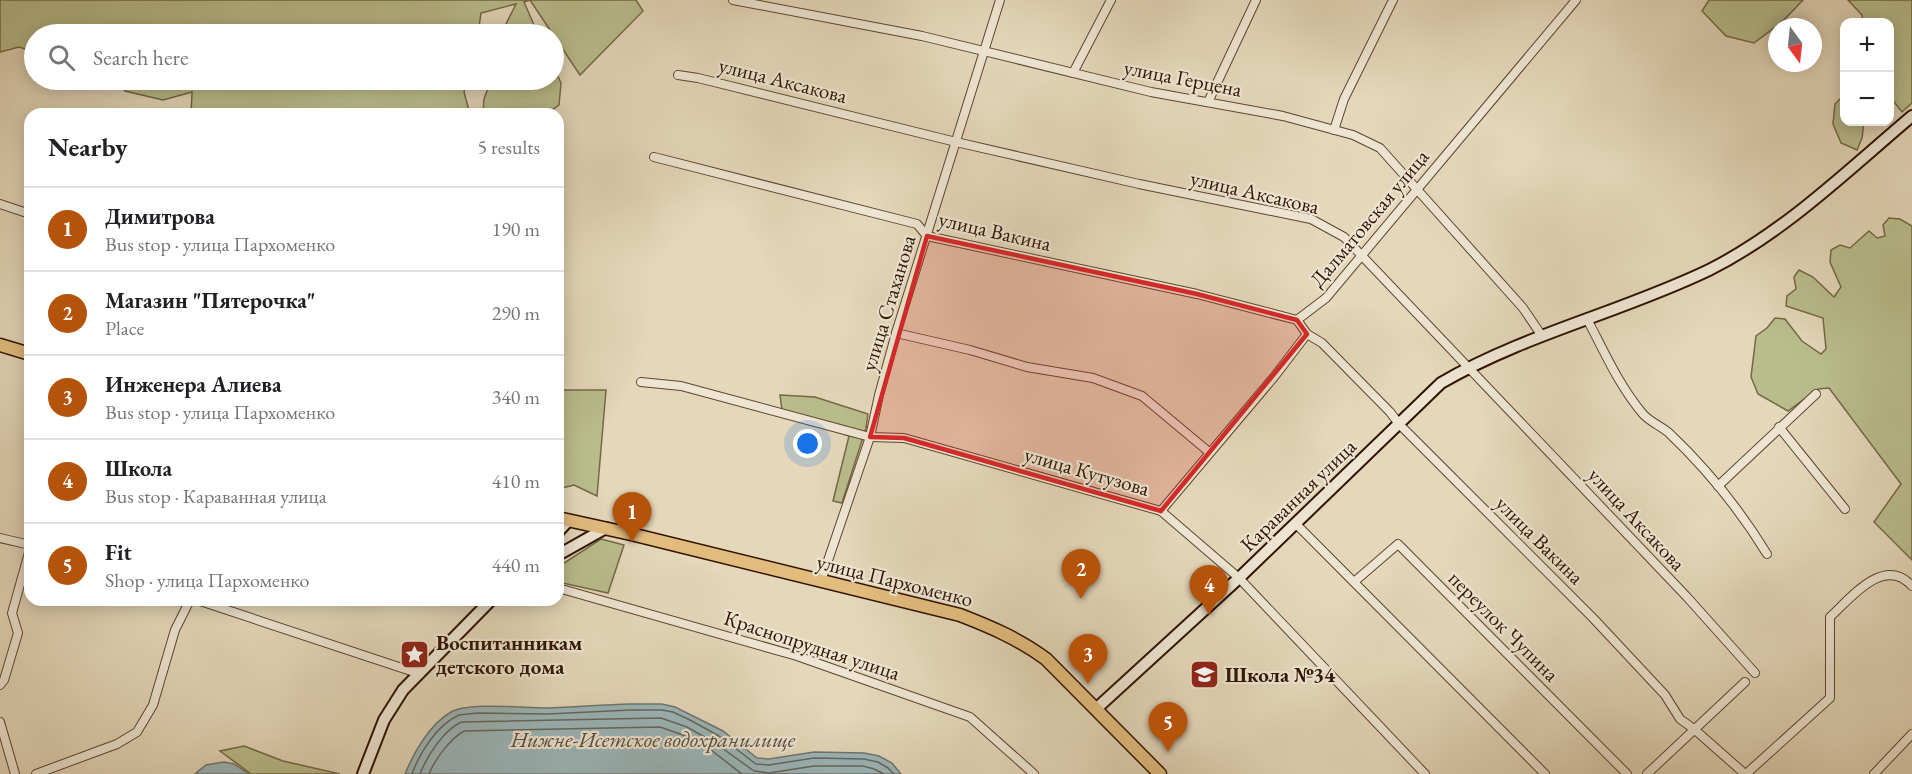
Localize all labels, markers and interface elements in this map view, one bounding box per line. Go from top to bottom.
north arrow [1768,18,1822,72]
map controls [1840,18,1894,126]
button: + [1840,18,1894,72]
search box [24,24,564,90]
icon: search [45,41,78,74]
text: Search here [93,43,188,72]
street label: улица Аксакова [716,51,851,109]
street label: улица Герцена [1122,53,1245,103]
button: − [1840,72,1894,126]
text: Nearby [48,130,128,164]
text: 5 results [477,134,540,160]
street label: Далматовская улица [1303,143,1435,292]
street label: улица Аксакова [1188,164,1323,220]
text: Димитрова [105,202,215,231]
street label: улица Вакина [936,205,1054,257]
text: 1 [62,216,73,242]
text: 190 m [492,216,540,242]
text: Bus stop · улица Пархоменко [105,231,335,257]
street label: улица Стаханова [854,231,922,374]
text: Магазин "Пятерочка" [105,286,316,315]
text: 2 [62,300,73,326]
text: 290 m [492,300,540,326]
text: Place [105,315,144,341]
text: Инженера Алиева [105,370,282,399]
text: 3 [62,384,73,410]
text: 340 m [492,384,540,410]
text: Bus stop · улица Пархоменко [105,399,335,425]
your location [793,429,822,458]
street label: Караванная улица [1234,432,1362,557]
street label: улица Кутузова [1021,440,1153,502]
text: Школа [105,454,172,483]
street label: улица Аксакова [1582,462,1692,577]
text: 4 [62,468,73,494]
text: 410 m [492,468,540,494]
text: Bus stop · Караванная улица [105,483,327,509]
street label: улица Вакина [1490,490,1590,590]
pin: 1 [612,492,652,542]
text: Fit [105,538,132,567]
street label: улица Пархоменко [814,548,976,612]
pin: 2 [1062,550,1100,599]
text: 5 [62,552,73,578]
text: 440 m [492,552,540,578]
street label: переулок Чупина [1443,565,1565,687]
pin: 4 [1190,566,1228,615]
text: Shop · улица Пархоменко [105,567,309,593]
street label: Краснопрудная улица [721,604,904,686]
place label: Воспитанникам детского дома [436,629,582,680]
pin: 3 [1068,634,1108,684]
place icon: Воспитанникам детского дома [399,638,431,670]
school or university icon: Школа №34 [1188,658,1220,690]
place label: Школа №34 [1225,661,1336,688]
pin: 5 [1148,702,1188,752]
water label: Нижне-Исетское водохранилище [510,725,796,754]

